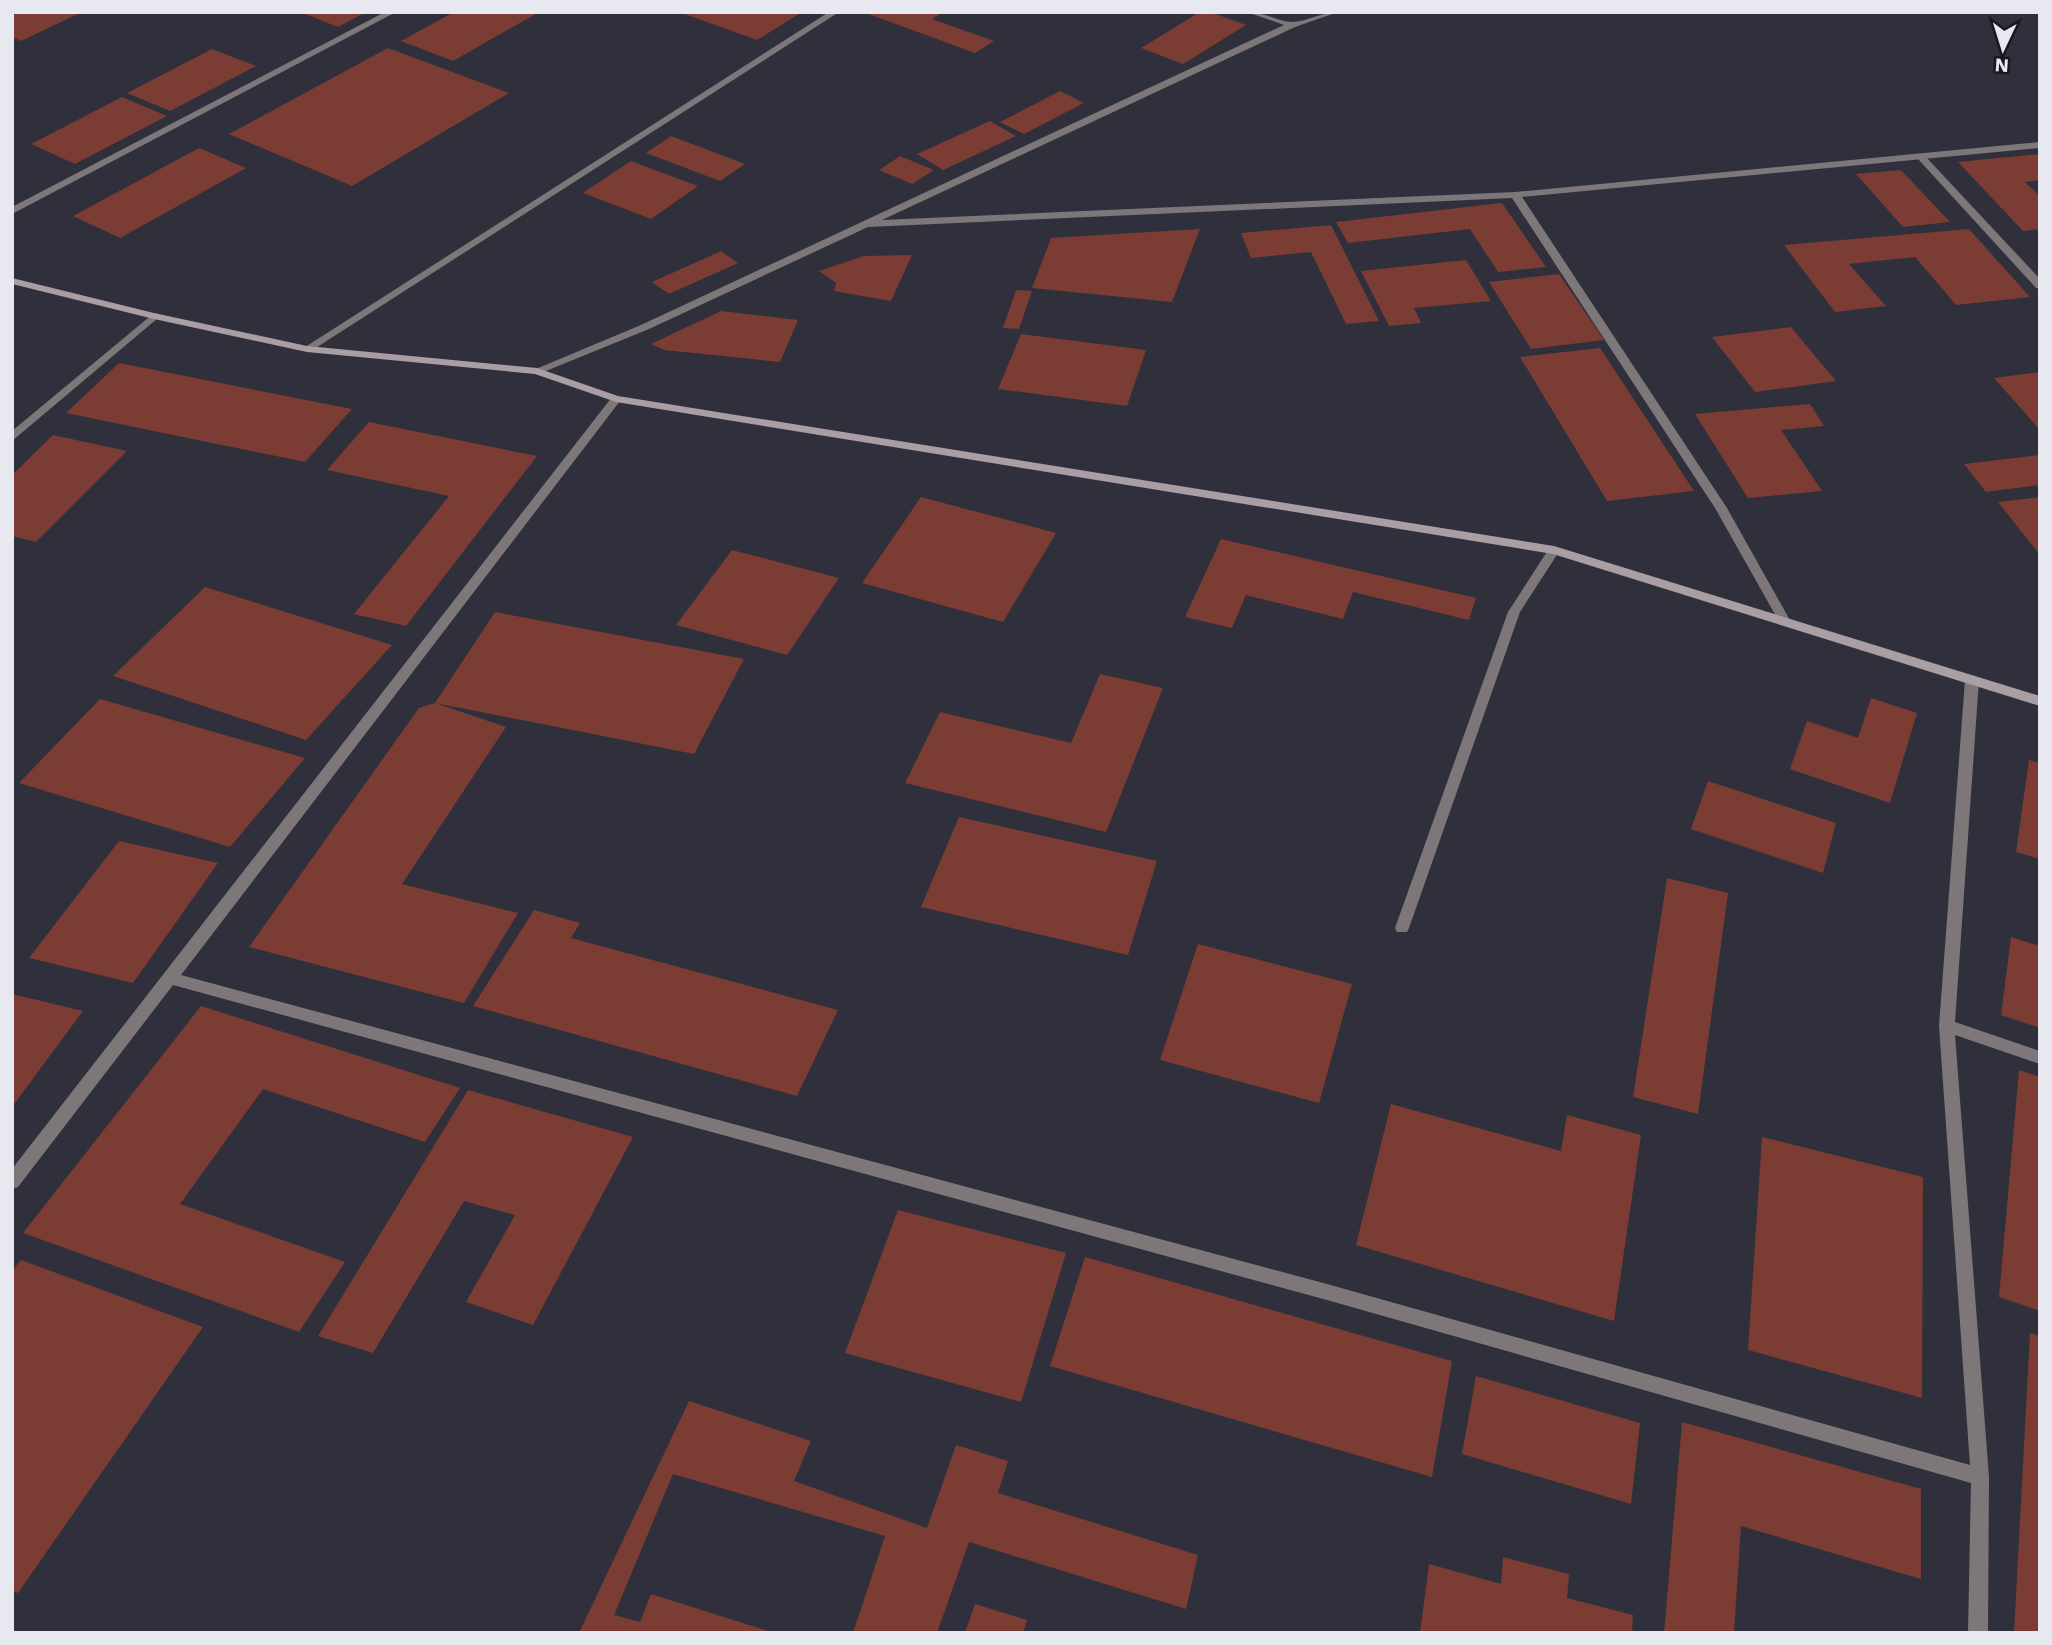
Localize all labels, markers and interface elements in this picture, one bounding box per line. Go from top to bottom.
north arrow [1968,14,2038,84]
text: N [1994,53,2010,77]

